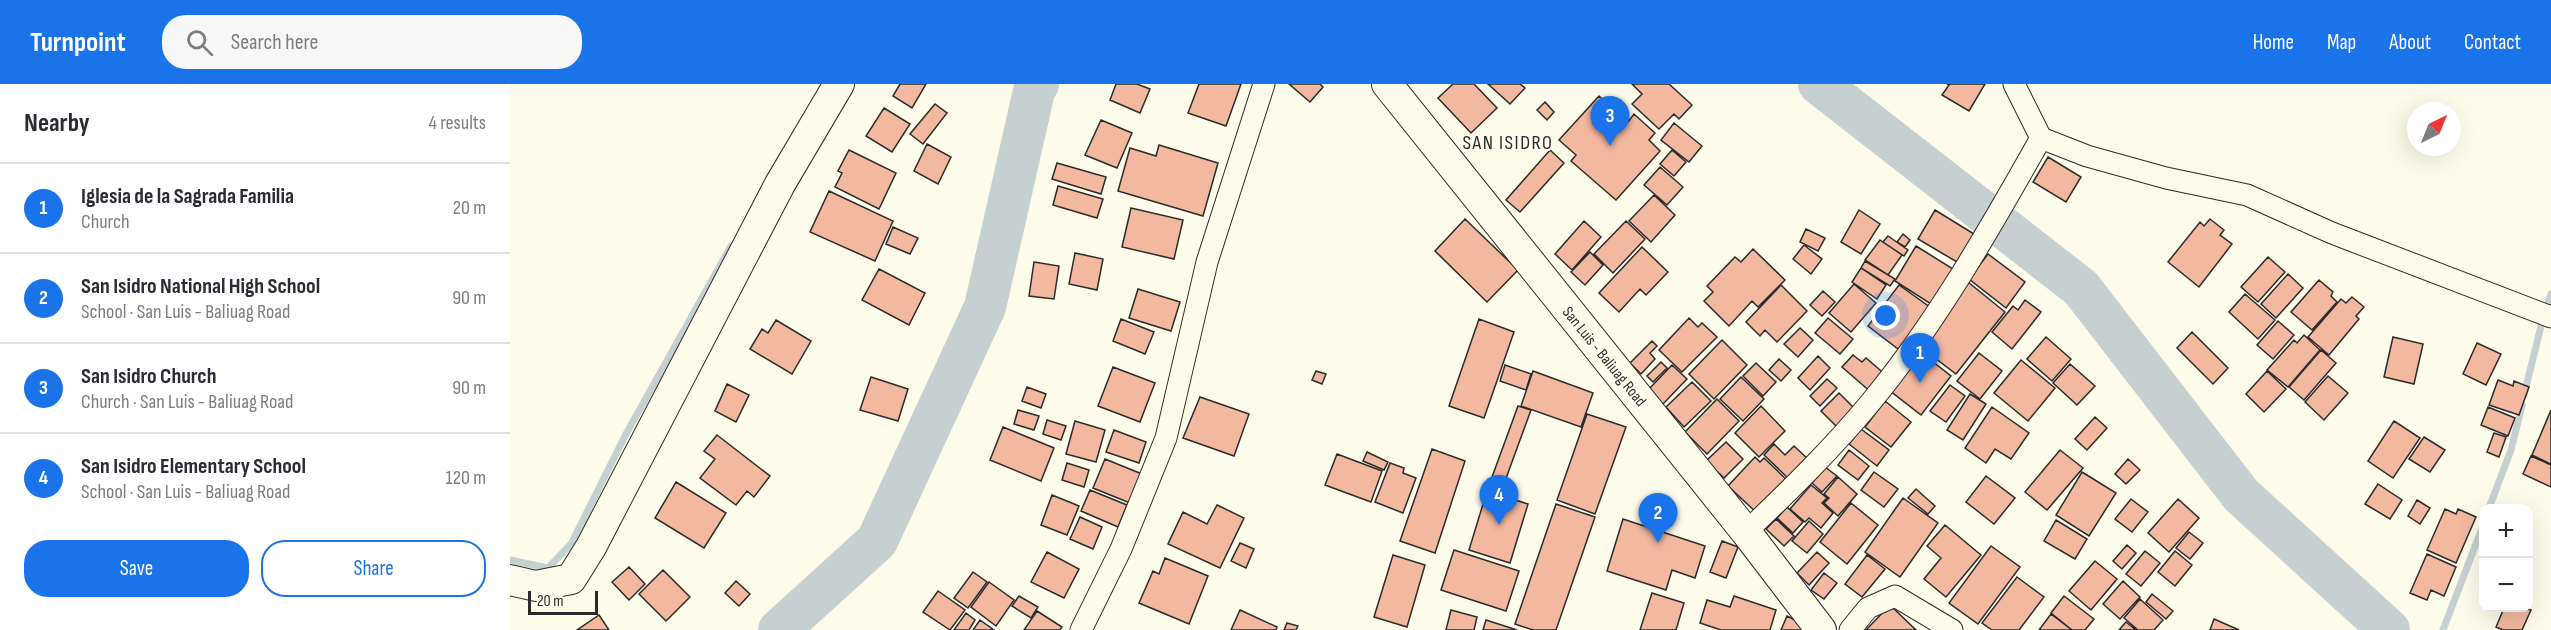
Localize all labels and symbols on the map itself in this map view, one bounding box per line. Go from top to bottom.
pin: 3 [1590,97,1630,146]
north arrow [2407,102,2461,156]
district label: SAN ISIDRO [1463,131,1553,155]
your location [1871,301,1900,330]
street label: San Luis - Baliuag Road [1558,303,1650,411]
pin: 1 [1900,334,1940,383]
pin: 4 [1480,476,1518,525]
pin: 2 [1638,494,1678,543]
scale bar [528,588,598,616]

